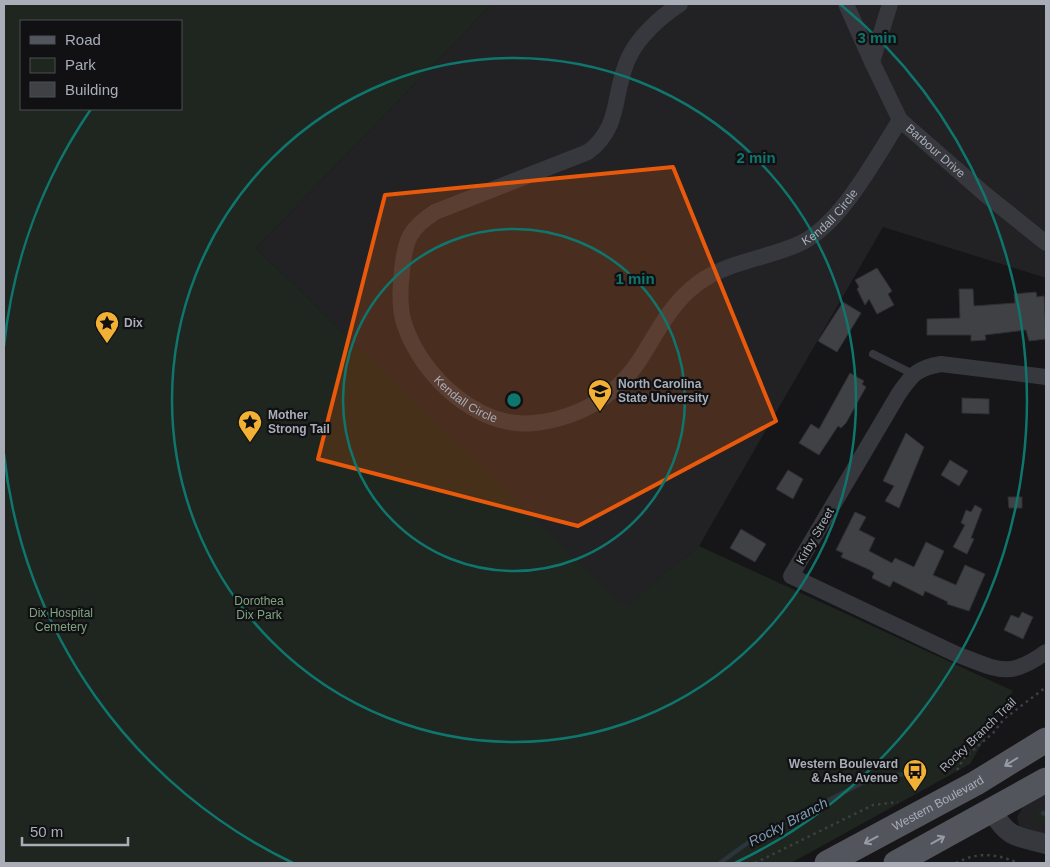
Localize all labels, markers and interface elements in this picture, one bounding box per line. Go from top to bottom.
legend [20,20,182,110]
text: 3 min [857,29,897,46]
text: Road [65,31,101,48]
text: Park [65,56,96,73]
text: Building [65,81,118,98]
street label: Barbour Drive [903,121,968,181]
text: 2 min [736,149,776,166]
street label: Kendall Circle [799,186,861,248]
text: 1 min [615,270,655,287]
place icon: Dix [94,310,120,344]
place label: Dix [124,316,143,330]
street label: Kendall Circle [431,373,499,426]
place label: North Carolina State University [618,377,709,405]
school or university icon: North Carolina State University [587,378,613,412]
centre of rings [505,391,523,409]
place label: Mother Strong Tail [268,408,330,436]
place icon: Mother Strong Tail [237,409,263,443]
street label: Kirby Street [793,505,837,567]
park label: Dorothea Dix Park [234,594,284,622]
park label: Dix Hospital Cemetery [29,606,93,634]
street label: Rocky Branch Trail [937,695,1019,775]
place label: Western Boulevard & Ashe Avenue [789,757,898,785]
one-way arrow [1005,757,1019,767]
bus stop icon: Western Boulevard & Ashe Avenue [902,758,928,792]
street label: Western Boulevard [890,773,986,834]
water label: Rocky Branch [746,794,830,850]
scale bar [22,814,129,846]
text: 50 m [30,823,63,840]
one-way arrow [865,835,879,845]
one-way arrow [931,835,946,845]

